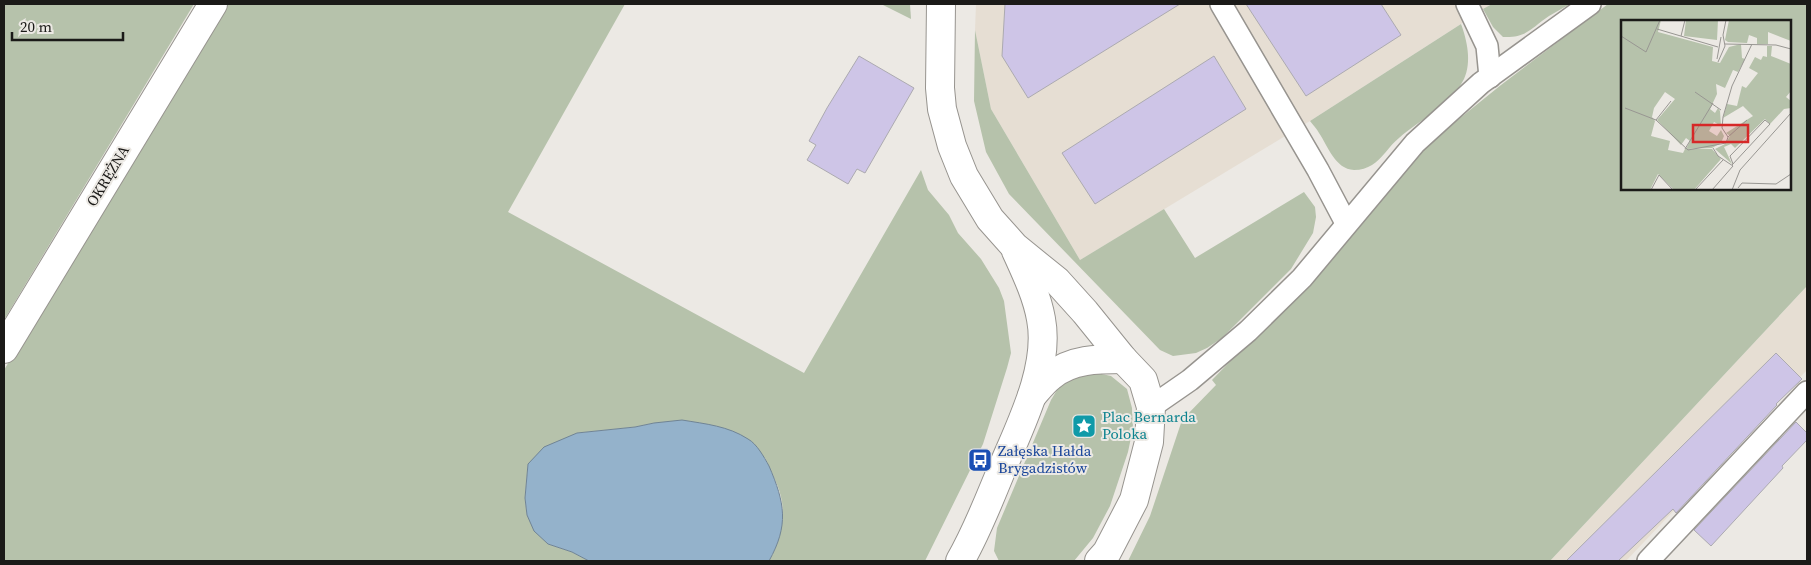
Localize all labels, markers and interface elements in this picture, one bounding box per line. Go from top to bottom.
scale bar [12,10,124,42]
text: 20 m [20,16,52,37]
inset map [1621,20,1791,190]
street label: OKRĘŻNA [81,141,134,210]
place label: Plac Bernarda Poloka [1102,406,1196,444]
place icon: Plac Bernarda Poloka [1071,413,1097,439]
place label: Załęska Hałda Brygadzistów [998,440,1092,478]
bus stop icon: Załęska Hałda Brygadzistów [967,447,993,473]

